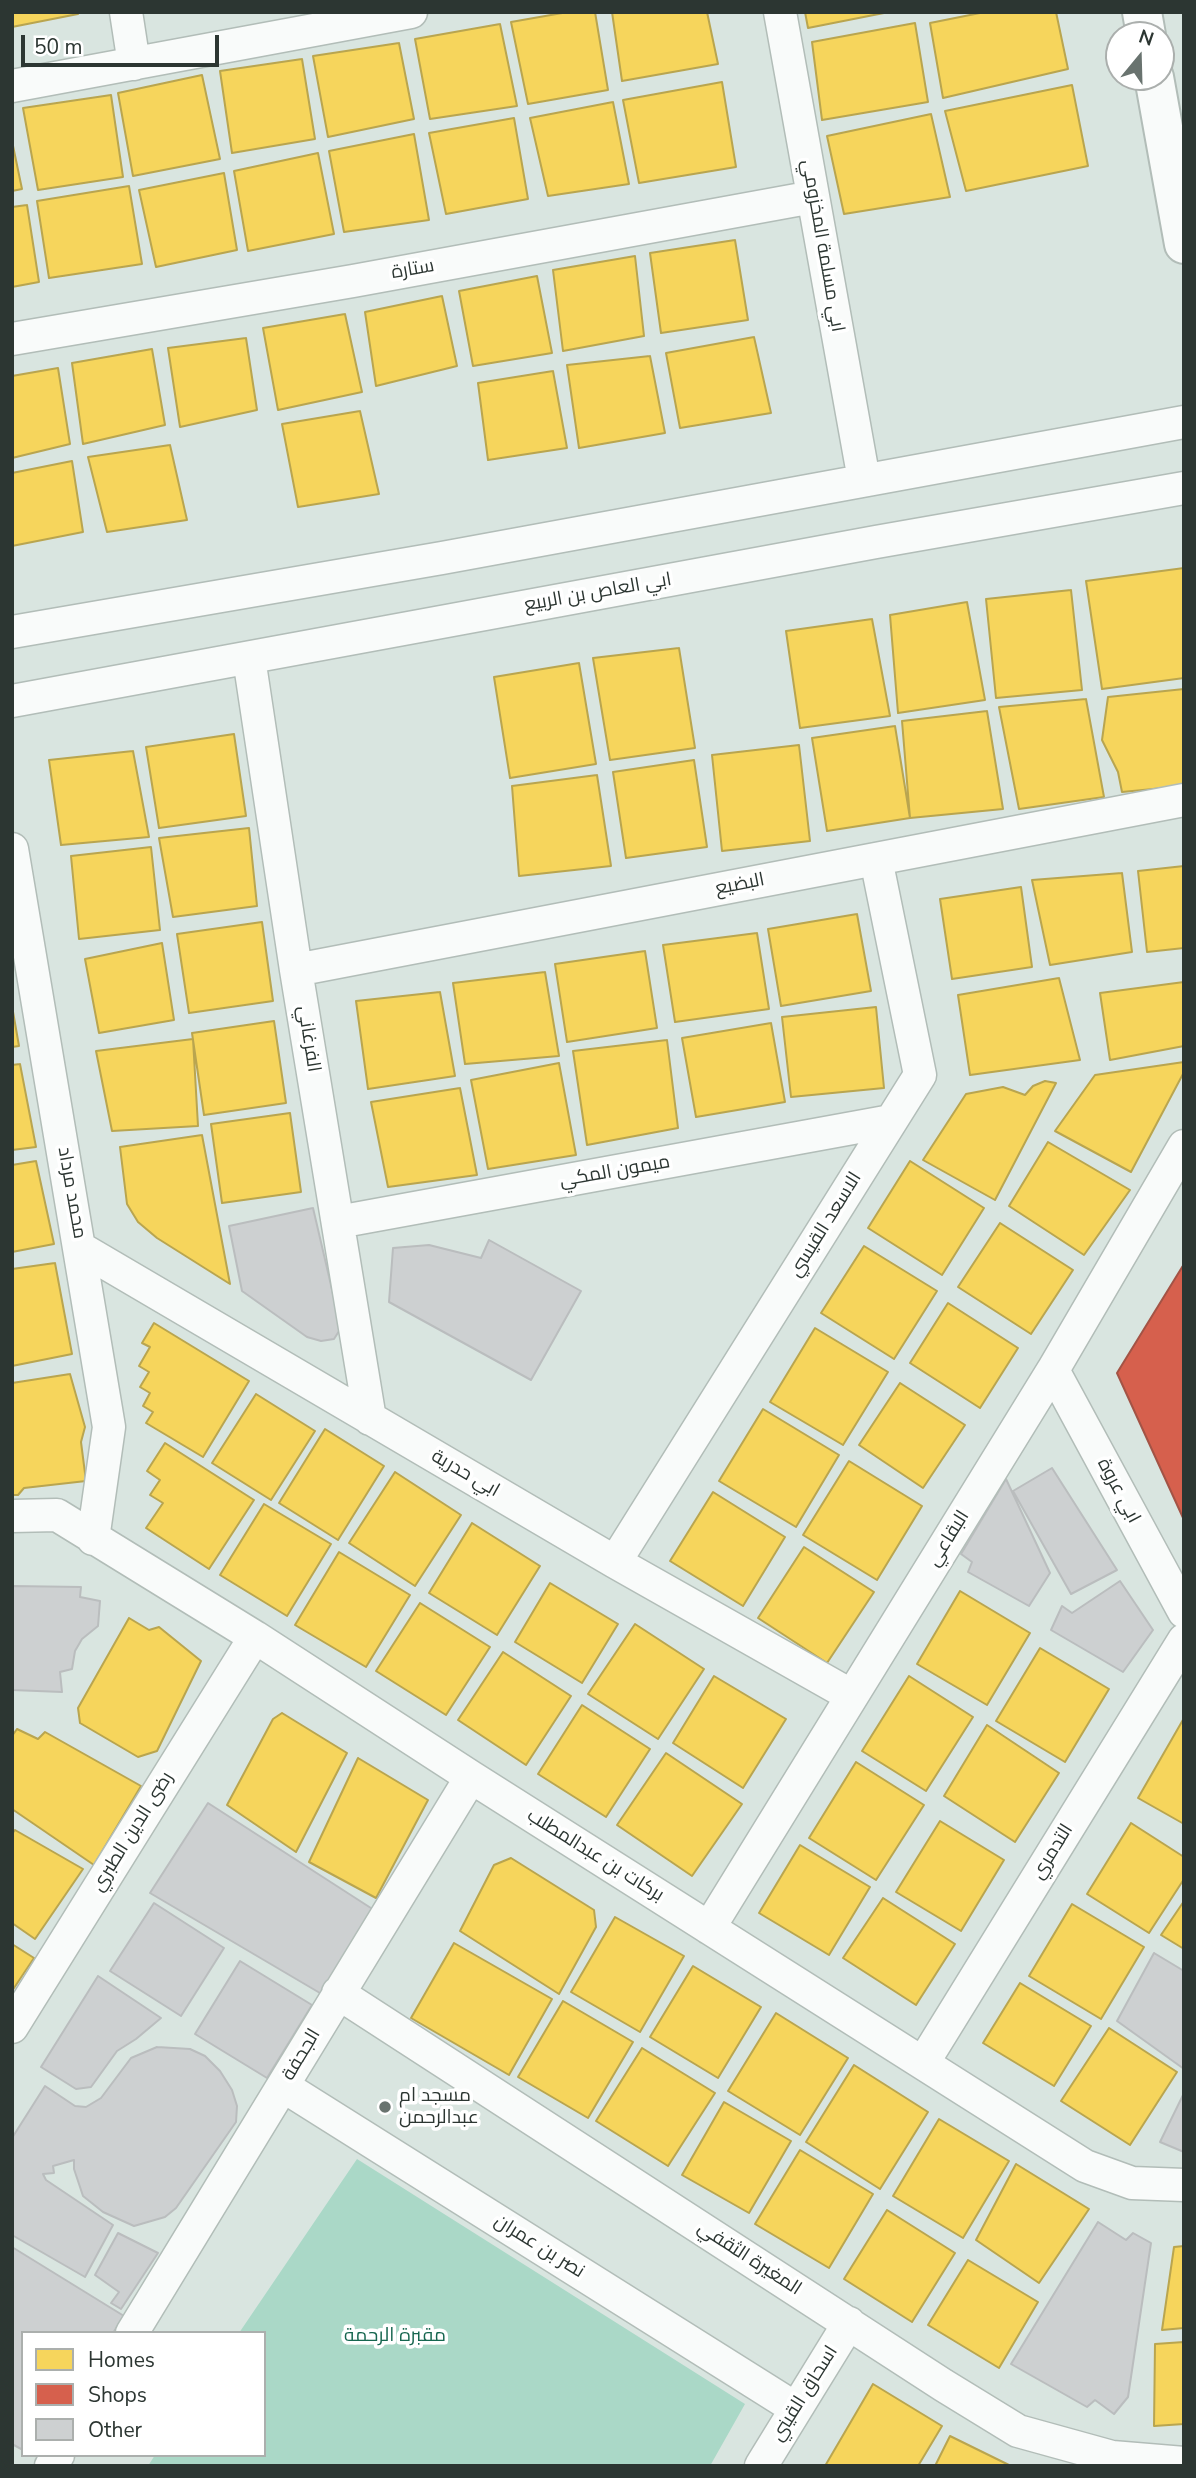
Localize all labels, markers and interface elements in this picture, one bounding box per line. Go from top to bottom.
scale bar [24,21,222,65]
north arrow [1105,21,1175,91]
text: N [1135,23,1157,53]
text: 50 m [34,33,83,61]
street label: ابي مسلمة المخزومي [796,158,848,334]
street label: ستارة [390,255,436,285]
street label: ابي العاص بن الربيع [522,569,674,617]
street label: البضيع [713,869,767,901]
street label: الفرغاني [292,1004,324,1074]
street label: محمد مرداد [52,1145,90,1241]
street label: ميمون المكي [558,1151,672,1193]
street label: الاسعد القيسي [785,1168,867,1282]
street label: ابي حدرية [427,1445,503,1503]
street label: ابي عروة [1091,1455,1145,1527]
street label: البقاعي [923,1507,975,1571]
street label: رضى الدين الطبري [87,1768,179,1896]
street label: بركات بن عبدالمطلب [522,1805,668,1907]
street label: التدمري [1027,1820,1079,1884]
street label: الجحفة [278,2025,326,2085]
place label: مسجد ام عبدالرحمن [399,2085,479,2129]
marker: مسجد ام عبدالرحمن [377,2099,393,2115]
street label: نصر بن عمران [490,2210,588,2284]
street label: المغيرة الثقفي [693,2217,805,2301]
park label: مقبرة الرحمة [344,2325,446,2347]
legend [21,2331,266,2457]
street label: اسحاق القيني [767,2342,843,2446]
text: Homes [88,2346,155,2374]
text: Shops [88,2381,147,2409]
text: Other [88,2416,142,2444]

